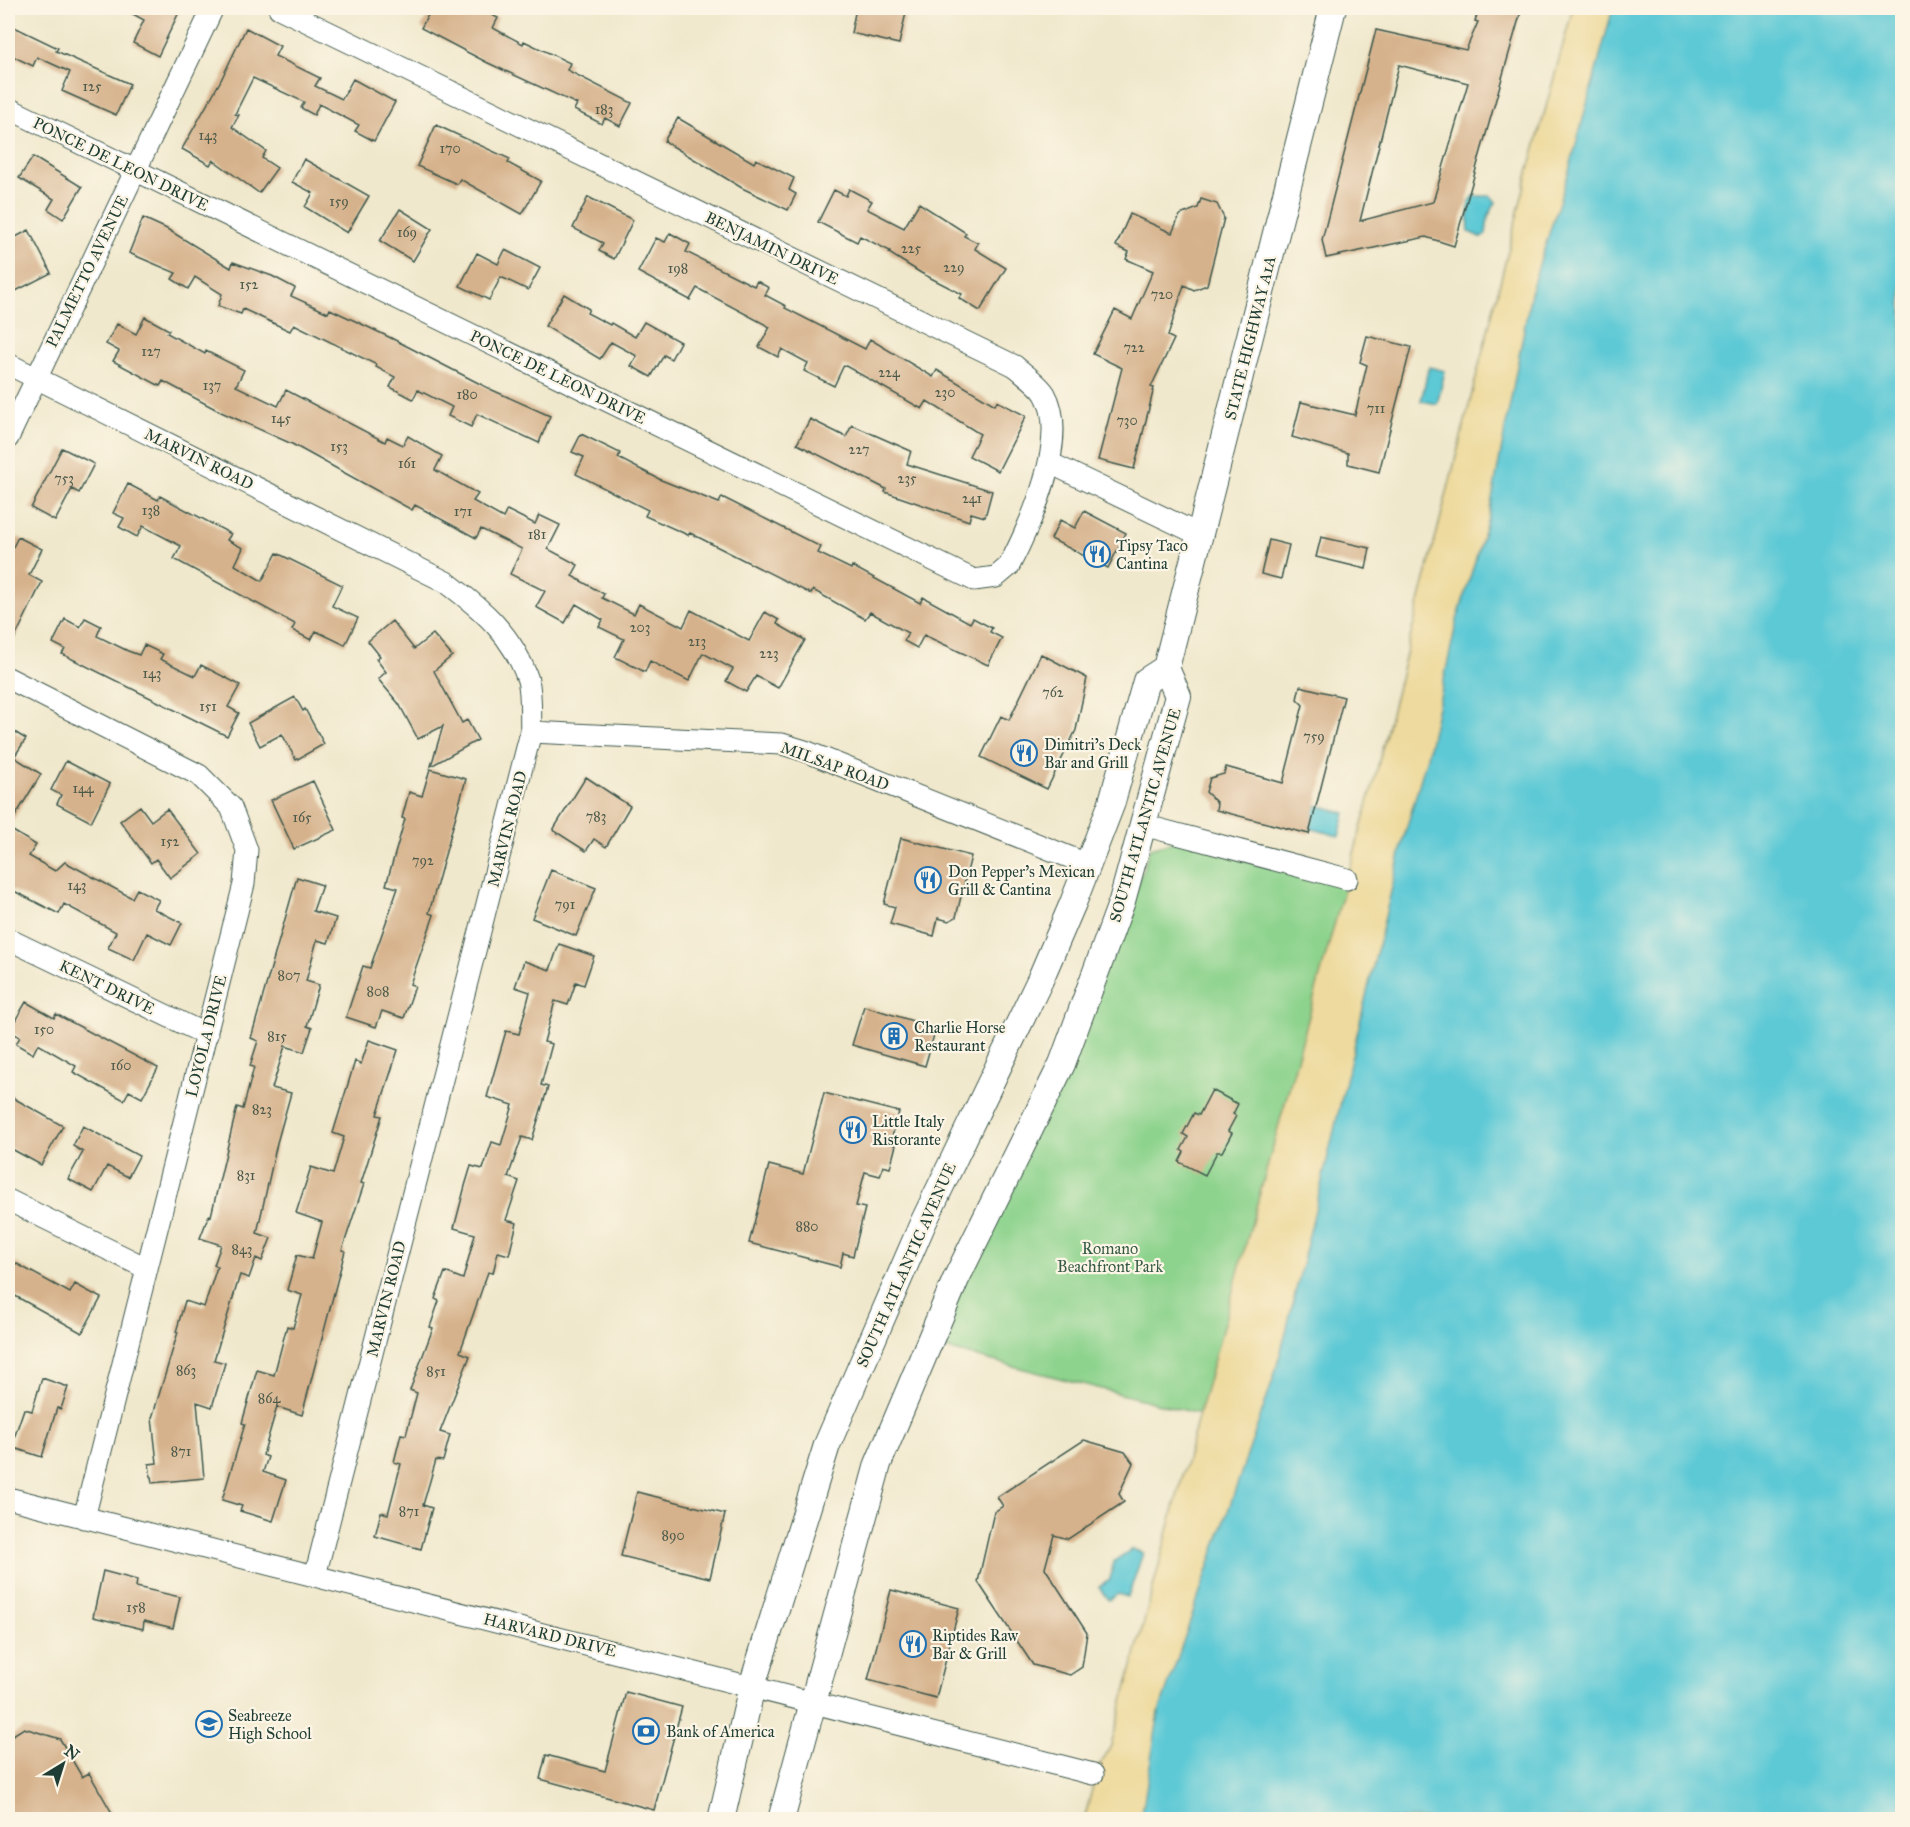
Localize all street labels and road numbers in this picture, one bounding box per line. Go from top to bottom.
street label: PONCE DE LEON DRIVE [30,113,212,215]
street label: PALMETTO AVENUE [42,192,132,350]
street label: BENJAMIN DRIVE [702,207,842,289]
street label: STATE HIGHWAY A1A [1220,254,1280,422]
street label: PONCE DE LEON DRIVE [467,326,649,428]
street label: MARVIN ROAD [141,424,257,494]
street label: SOUTH ATLANTIC AVENUE [1105,706,1185,924]
street label: MILSAP ROAD [778,738,892,794]
street label: MARVIN ROAD [483,769,531,889]
street label: KENT DRIVE [56,956,158,1018]
street label: LOYOLA DRIVE [182,973,230,1099]
street label: SOUTH ATLANTIC AVENUE [852,1160,960,1370]
street label: MARVIN ROAD [362,1239,410,1359]
street label: HARVARD DRIVE [482,1609,618,1661]

